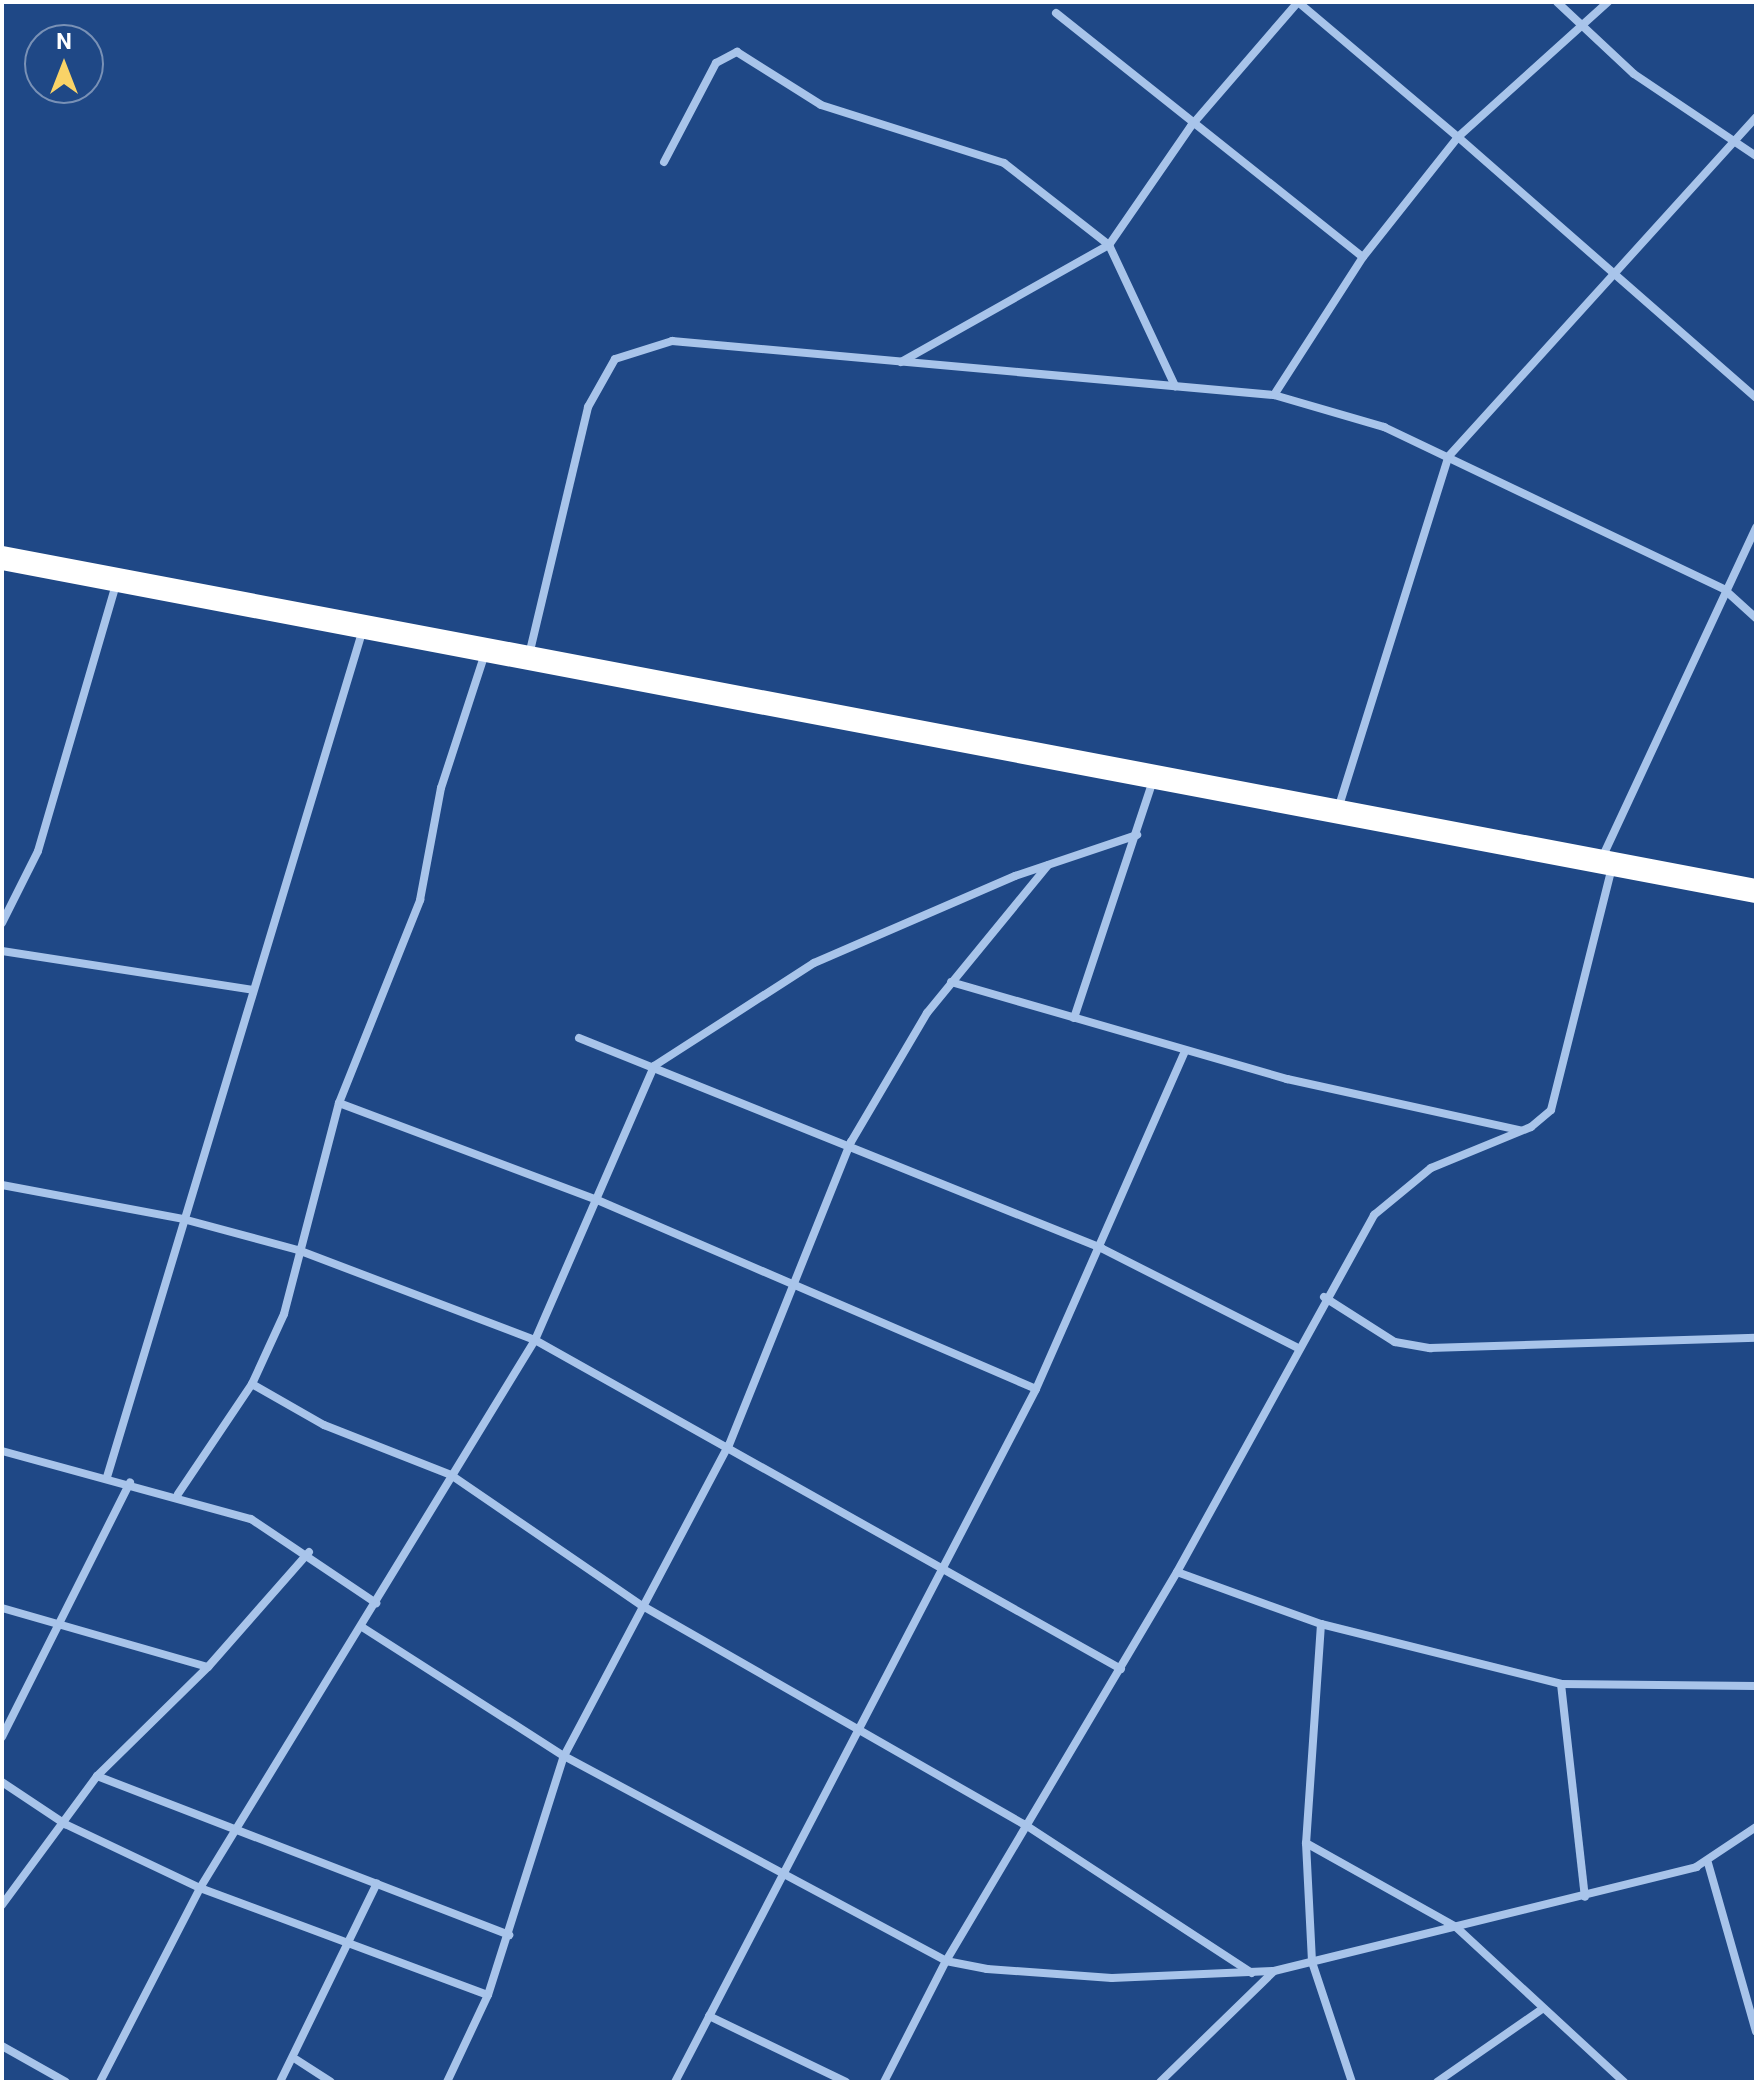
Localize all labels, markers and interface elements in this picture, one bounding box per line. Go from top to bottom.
north arrow [24,24,104,104]
text: N [56,29,72,54]

